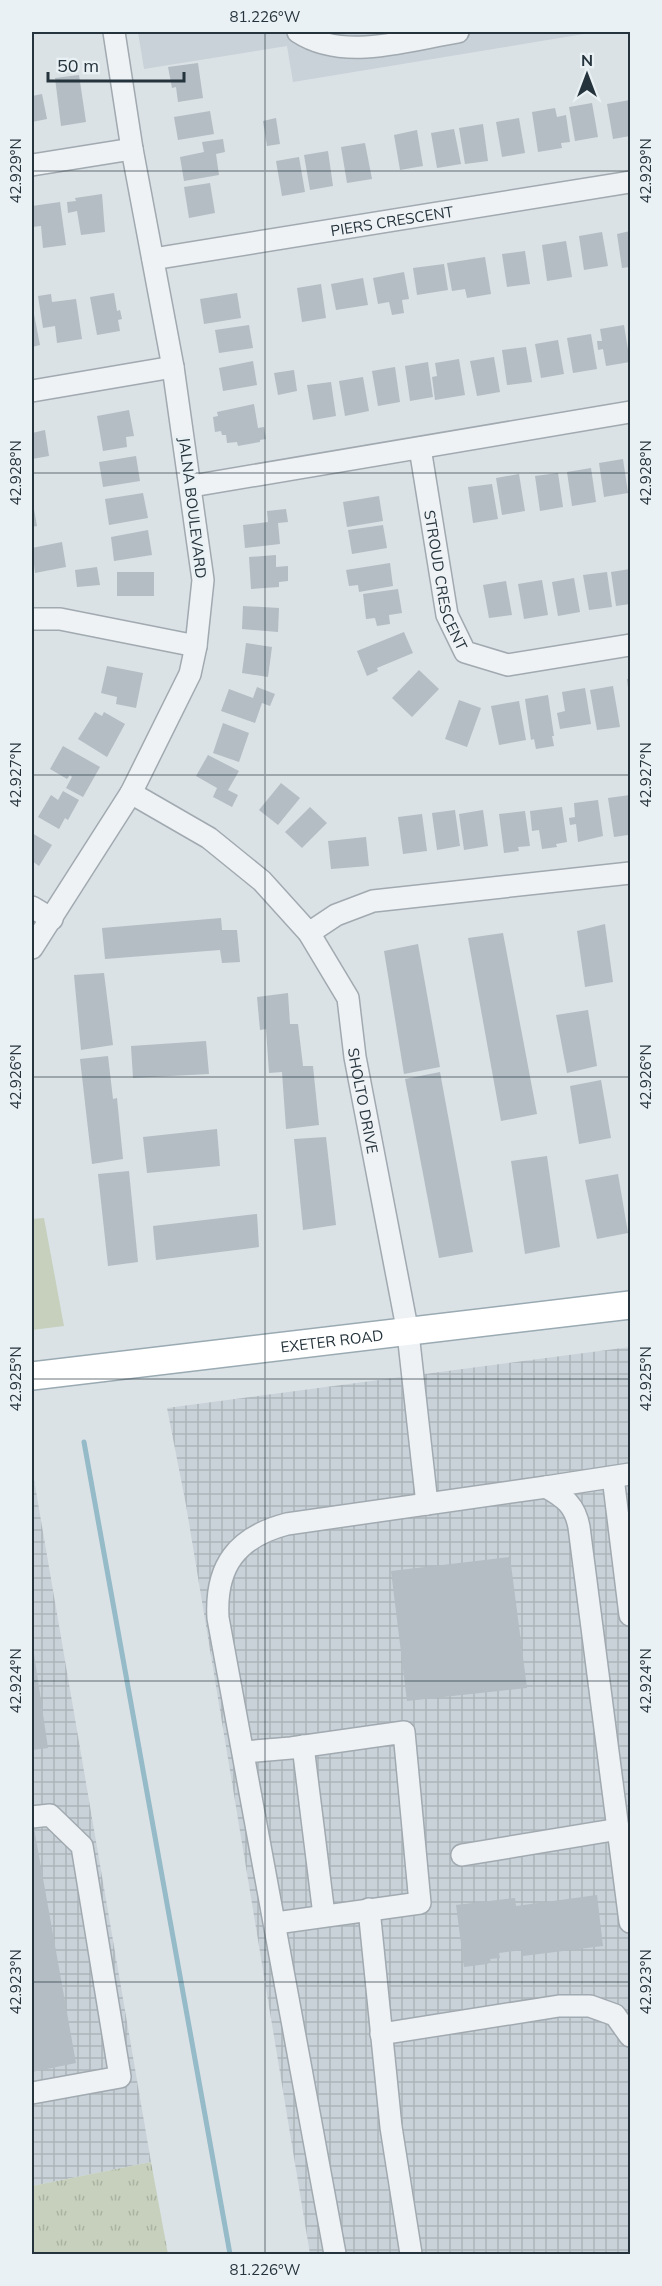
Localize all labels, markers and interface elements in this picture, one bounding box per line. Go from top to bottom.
text: 81.226°W [230,7,301,26]
scale bar [48,45,184,83]
north arrow [557,45,617,105]
text: N [581,50,593,70]
text: 50 m [57,54,99,77]
text: 42.929°N [6,138,25,204]
text: 42.929°N [636,138,655,204]
street label: PIERS CRESCENT [329,201,455,240]
street label: JALNA BOULEVARD [175,436,211,580]
text: 42.928°N [6,440,25,506]
text: 42.928°N [636,440,655,506]
street label: STROUD CRESCENT [421,509,472,653]
text: 42.927°N [6,742,25,808]
text: 42.927°N [636,742,655,808]
text: 42.926°N [6,1044,25,1110]
text: 42.926°N [636,1044,655,1110]
street label: SHOLTO DRIVE [344,1047,383,1155]
street label: EXETER ROAD [279,1325,384,1356]
text: 42.925°N [6,1346,25,1412]
text: 42.925°N [636,1346,655,1412]
text: 42.924°N [6,1648,25,1714]
text: 42.924°N [636,1648,655,1714]
text: 42.923°N [6,1949,25,2015]
text: 42.923°N [636,1949,655,2015]
text: 81.226°W [230,2260,301,2279]

